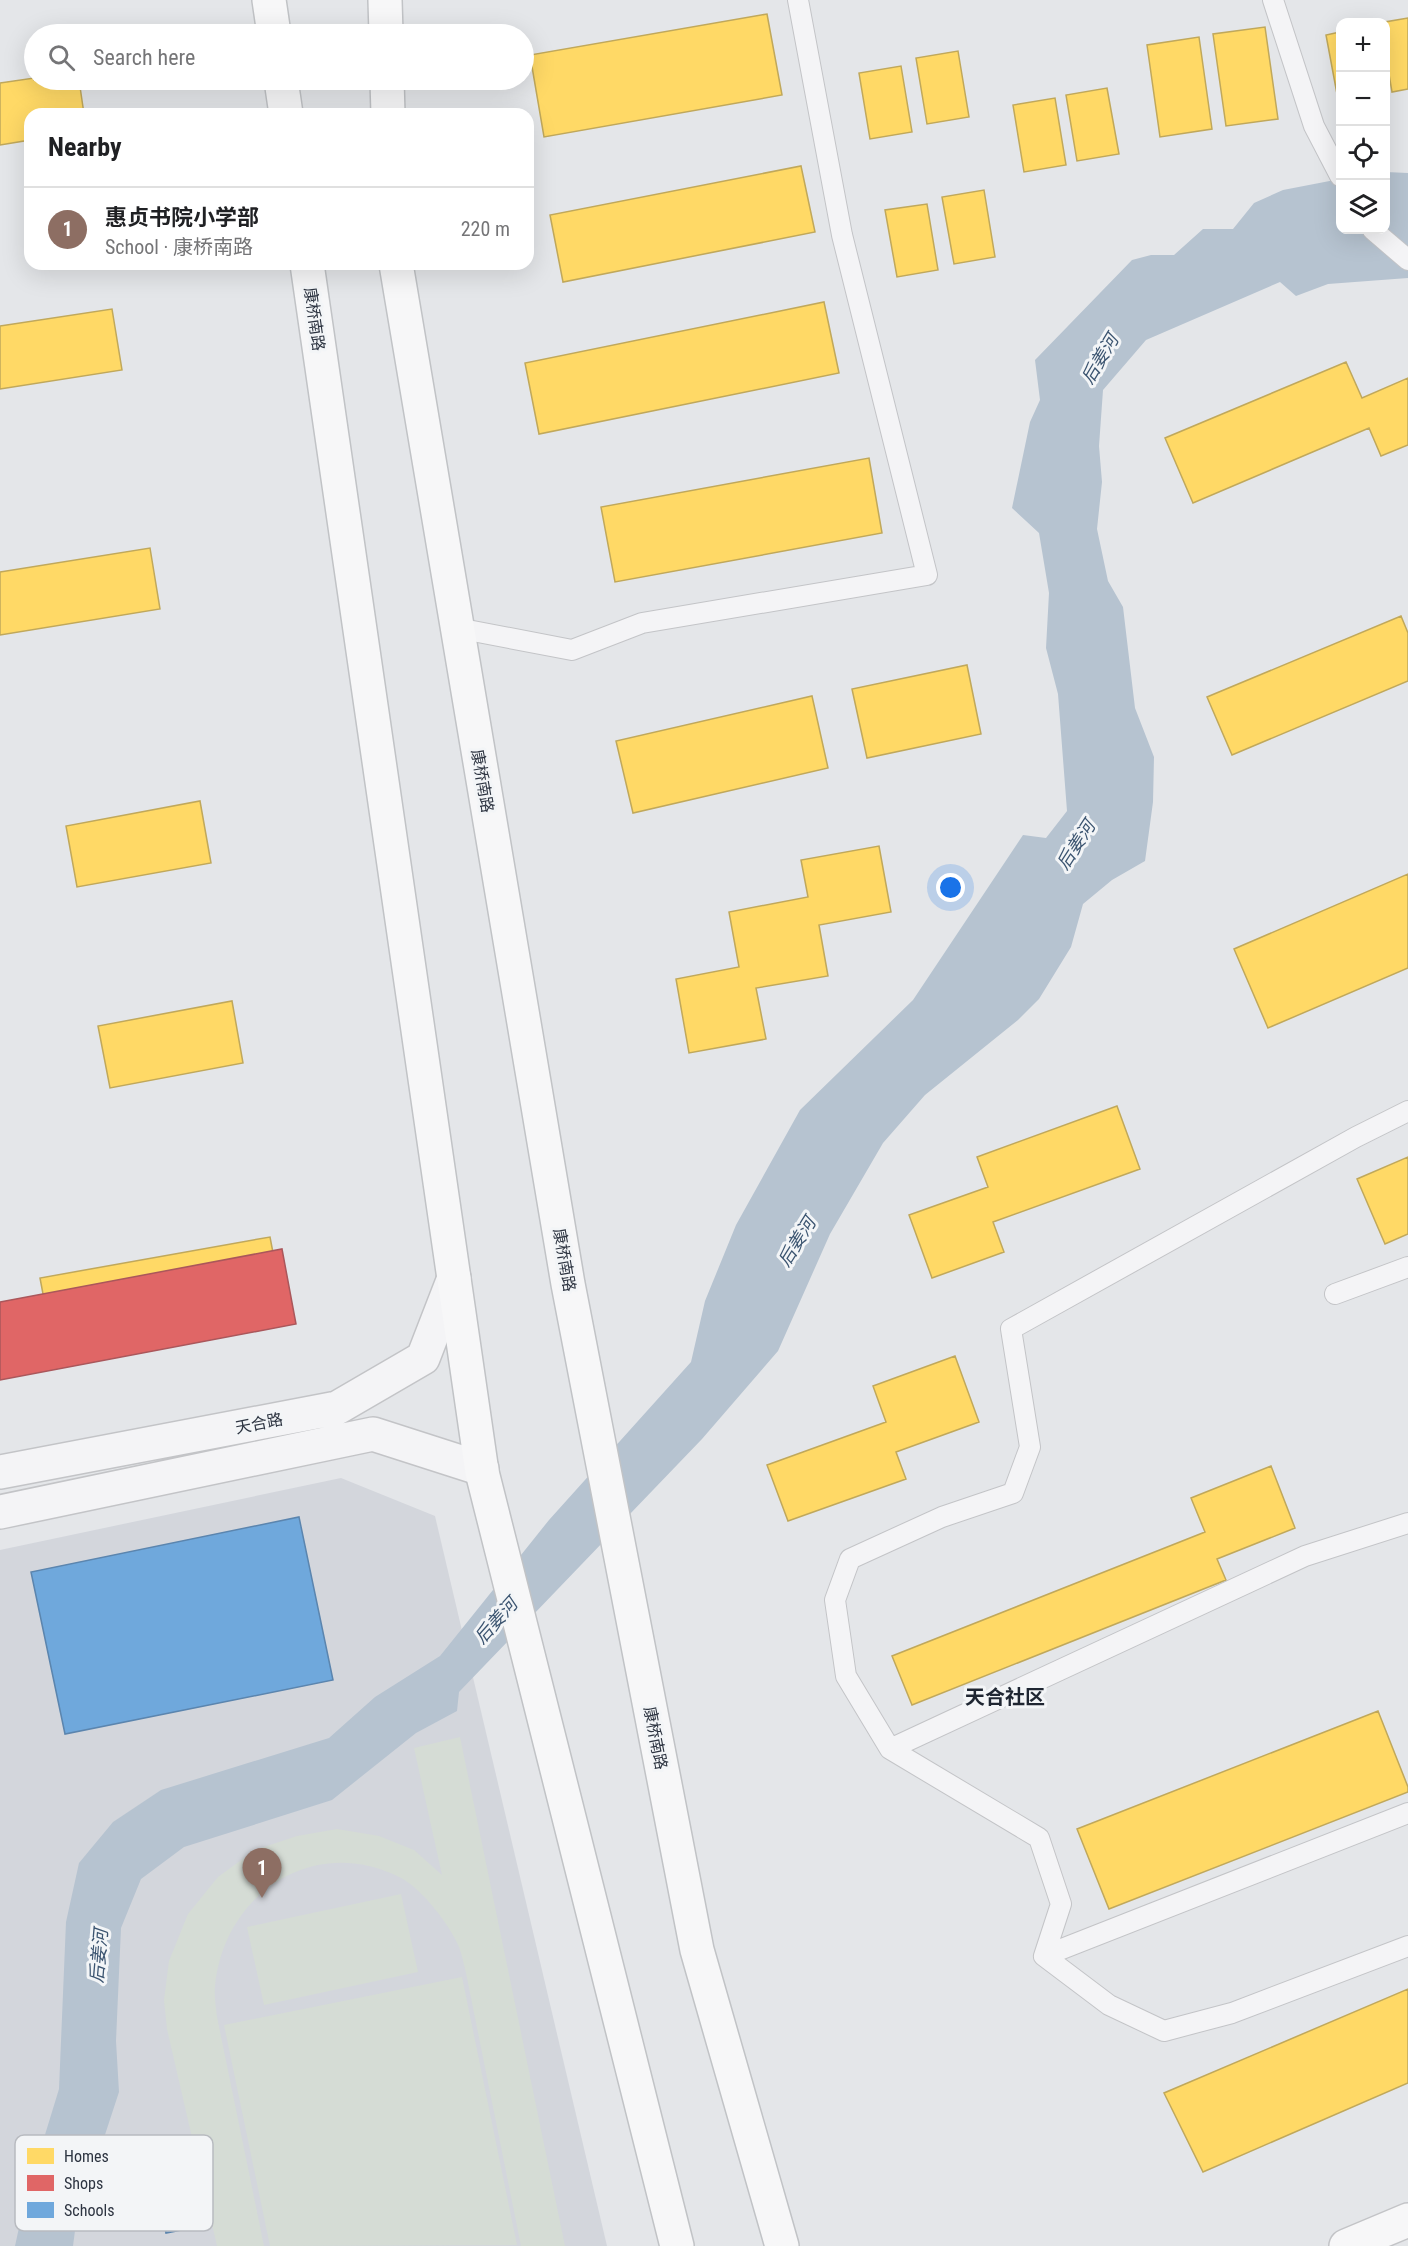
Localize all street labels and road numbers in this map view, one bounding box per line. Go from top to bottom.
street label: 康桥南路 [301,286,328,352]
street label: 康桥南路 [468,748,497,814]
street label: 康桥南路 [550,1227,579,1293]
street label: 天合路 [234,1410,284,1437]
street label: 康桥南路 [640,1705,671,1771]

